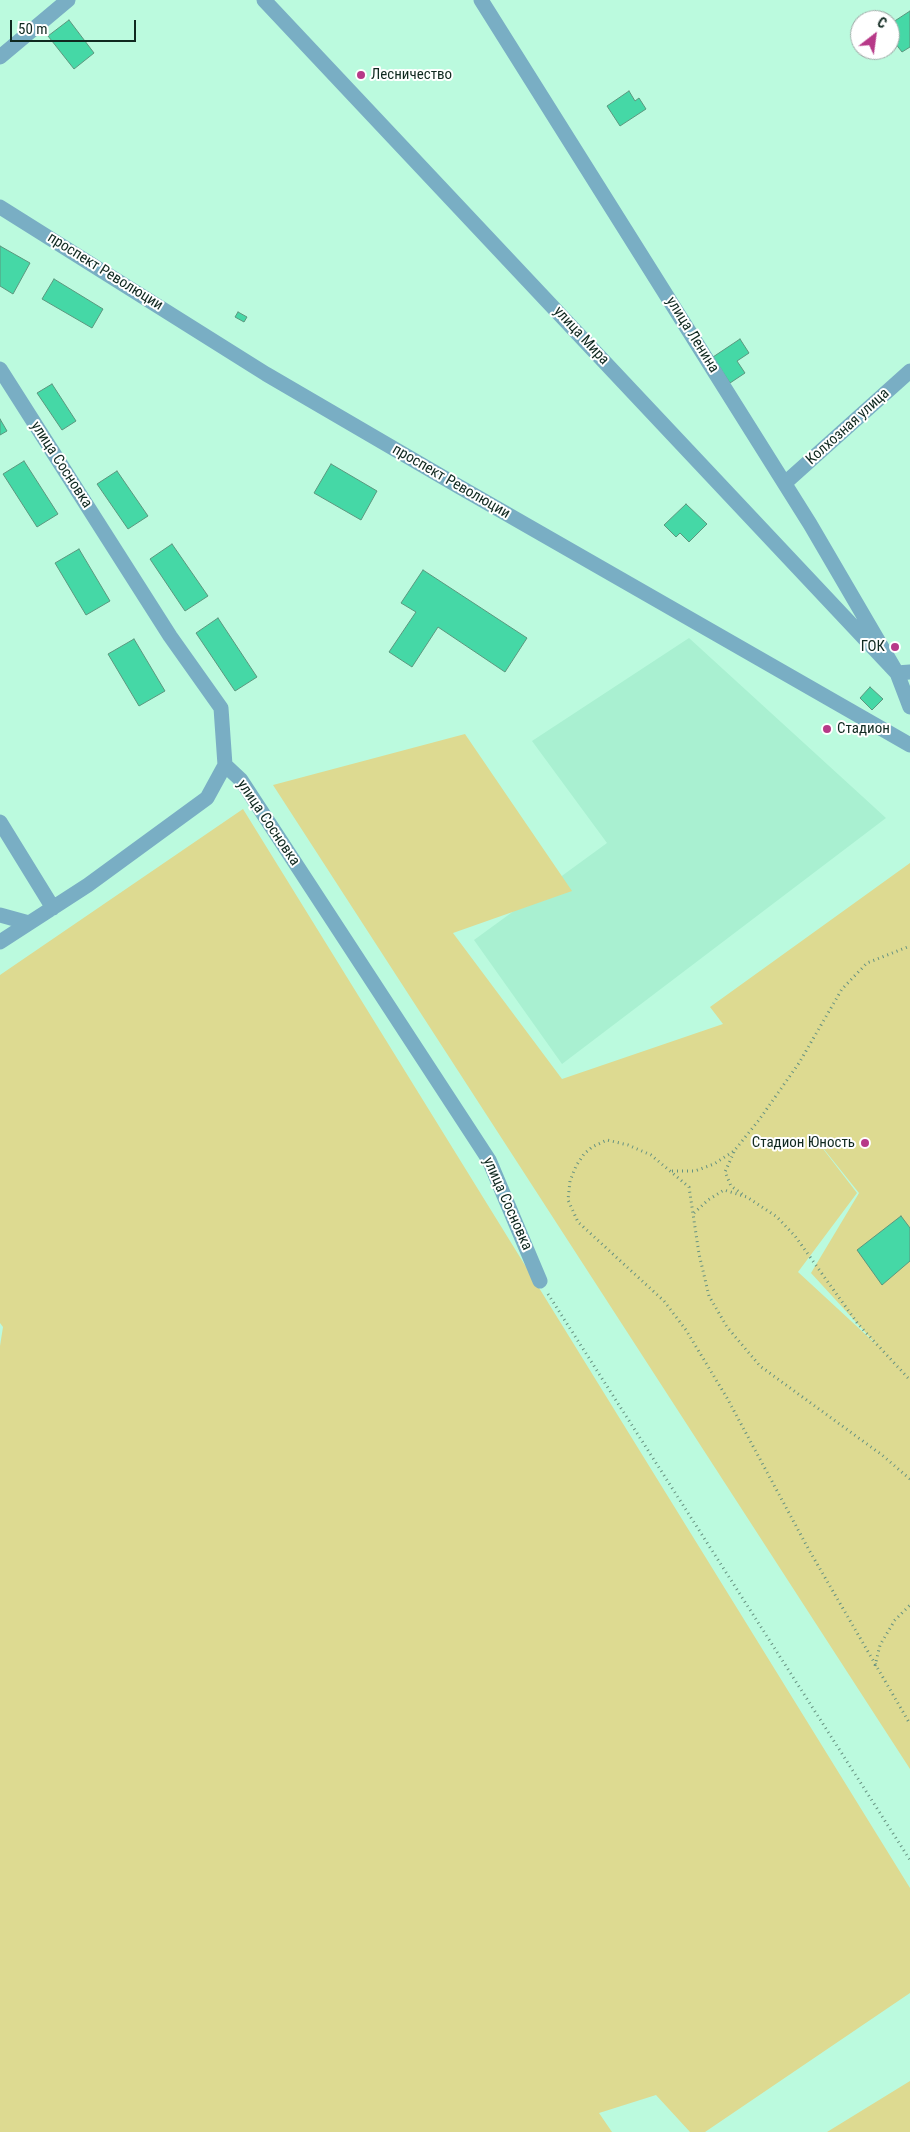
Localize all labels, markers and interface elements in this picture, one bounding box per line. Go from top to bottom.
scale bar [12,10,139,42]
north arrow [850,10,900,60]
text: С [875,14,889,32]
text: 50 m [18,20,48,38]
place label: Лесничество [371,66,452,84]
marker: Лесничество [355,69,367,81]
street label: проспект Революции [44,229,166,315]
street label: улица Ленина [662,294,722,376]
street label: улица Мира [549,303,613,369]
street label: Колхозная улица [803,385,893,469]
street label: улица Сосновка [26,418,96,512]
street label: проспект Революции [389,441,513,523]
place label: ГОК [861,638,885,656]
marker: ГОК [889,641,901,653]
place label: Стадион [837,720,890,738]
marker: Стадион [821,723,833,735]
street label: улица Сосновка [233,777,303,869]
place label: Стадион Юность [752,1134,855,1152]
marker: Стадион Юность [859,1137,871,1149]
street label: улица Сосновка [478,1155,536,1253]

